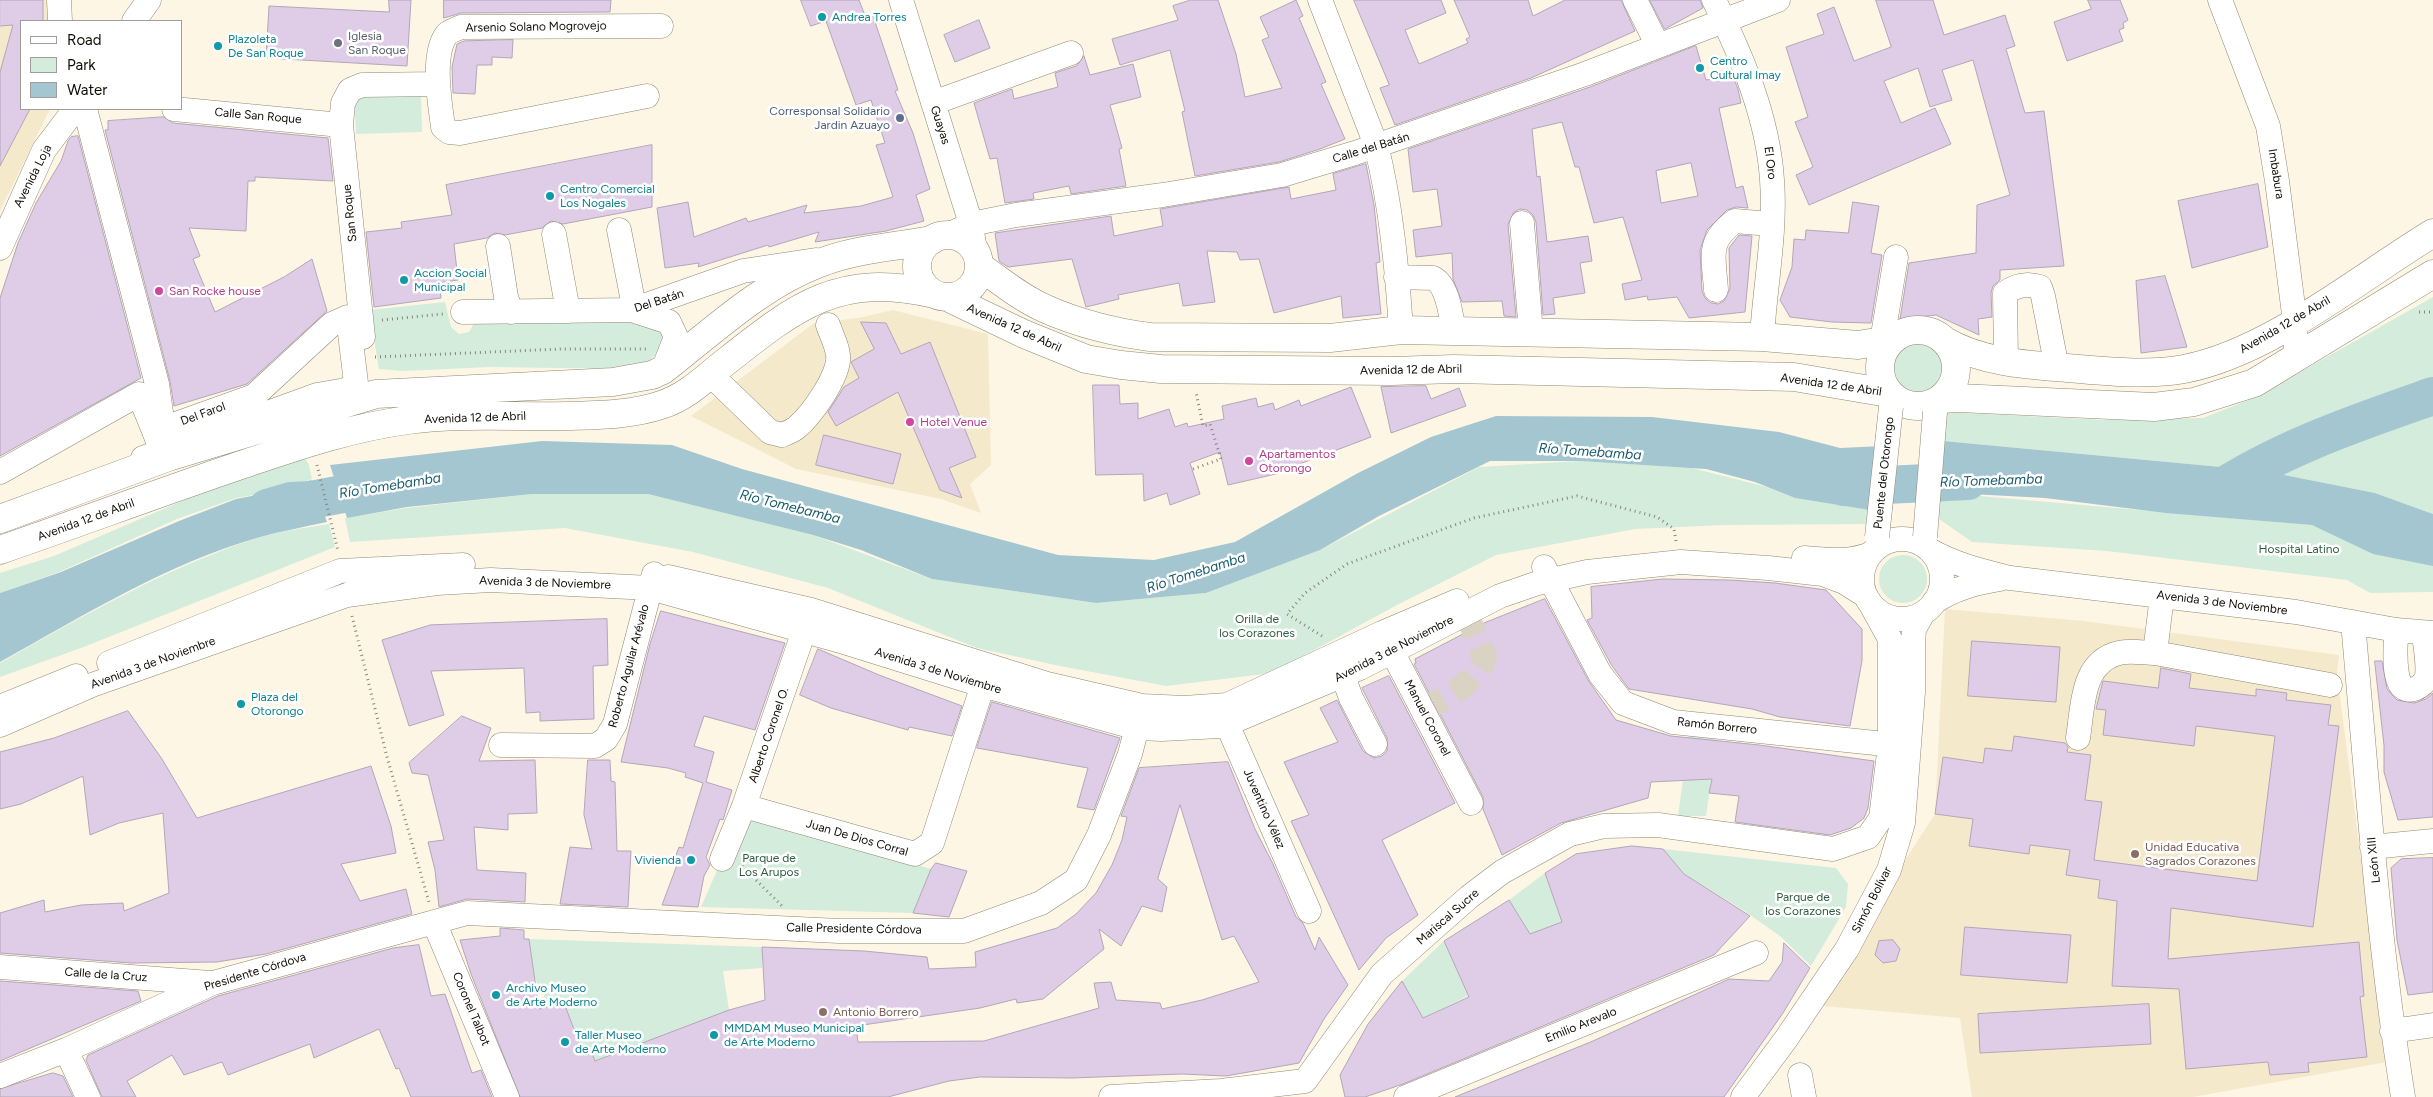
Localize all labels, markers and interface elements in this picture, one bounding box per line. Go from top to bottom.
place label: Andrea Torres [832,10,907,24]
marker: Andrea Torres [816,11,828,23]
street label: Arsenio Solano Mogrovejo [465,19,607,35]
legend [20,20,182,110]
place label: Iglesia San Roque [348,29,406,57]
text: Road [67,31,102,49]
place label: Plazoleta De San Roque [228,32,304,60]
marker: Iglesia San Roque [332,37,344,49]
marker: Plazoleta De San Roque [212,40,224,52]
place label: Centro Cultural Imay [1710,54,1781,82]
text: Park [67,56,96,74]
marker: Centro Cultural Imay [1694,62,1706,74]
text: Water [67,81,107,99]
place label: Corresponsal Solidario Jardin Azuayo [769,104,890,132]
street label: Guayas [927,104,953,146]
street label: Calle San Roque [214,105,302,127]
marker: Corresponsal Solidario Jardin Azuayo [894,112,906,124]
street label: Calle del Batán [1331,129,1411,167]
street label: Avenida Loja [11,142,55,210]
street label: El Oro [1761,146,1779,180]
street label: Imbabura [2265,148,2287,200]
place label: Centro Comercial Los Nogales [560,182,655,210]
street label: San Roque [340,184,360,242]
marker: Centro Comercial Los Nogales [544,190,556,202]
place label: Accion Social Municipal [414,266,487,294]
marker: Accion Social Municipal [398,274,410,286]
place label: San Rocke house [169,284,261,298]
marker: San Rocke house [153,285,165,297]
street label: Del Batán [632,286,686,316]
street label: Avenida 12 de Abril [2237,293,2333,357]
street label: Avenida 12 de Abril [964,301,1064,355]
street label: Avenida 12 de Abril [1360,362,1462,378]
street label: Avenida 12 de Abril [1779,371,1883,399]
street label: Del Farol [179,399,227,429]
street label: Avenida 12 de Abril [424,409,526,427]
place label: Hotel Venue [920,415,987,429]
marker: Hotel Venue [904,416,916,428]
street label: Puente del Otorongo [1871,416,1897,530]
water label: Río Tomebamba [1538,440,1642,464]
place label: Apartamentos Otorongo [1259,447,1336,475]
marker: Apartamentos Otorongo [1243,455,1255,467]
water label: Río Tomebamba [338,470,442,502]
water label: Río Tomebamba [1939,471,2043,491]
water label: Río Tomebamba [738,486,842,528]
street label: Avenida 12 de Abril [36,496,136,544]
park label: Hospital Latino [2258,542,2340,556]
water label: Río Tomebamba [1144,549,1248,597]
street label: Avenida 3 de Noviembre [479,574,611,592]
street label: Avenida 3 de Noviembre [2156,588,2288,618]
street label: Roberto Aguilar Arévalo [606,603,652,729]
park label: Orilla de los Corazones [1219,612,1295,640]
street label: Avenida 3 de Noviembre [1332,613,1456,685]
street label: Avenida 3 de Noviembre [89,634,217,692]
street label: Avenida 3 de Noviembre [873,645,1003,697]
street label: Manuel Coronel [1401,677,1453,759]
street label: Alberto Coronel O. [746,685,792,785]
place label: Plaza del Otorongo [251,690,303,718]
marker: Plaza del Otorongo [235,698,247,710]
street label: Ramón Borrero [1676,715,1758,737]
street label: Juventino Vélez [1240,767,1288,851]
street label: Juan De Dios Corral [804,817,910,859]
street label: León XIII [2364,836,2384,884]
place label: Unidad Educativa Sagrados Corazones [2145,840,2256,868]
marker: Unidad Educativa Sagrados Corazones [2129,848,2141,860]
park label: Parque de Los Arupos [739,851,799,879]
place label: Vivienda [634,853,681,867]
marker: Vivienda [685,854,697,866]
street label: Simón Bolívar [1849,864,1895,936]
street label: Mariscal Sucre [1414,886,1482,948]
park label: Parque de los Corazones [1765,890,1841,918]
street label: Calle Presidente Córdova [786,921,922,937]
street label: Presidente Córdova [202,950,308,994]
street label: Calle de la Cruz [64,965,148,985]
street label: Coronel Talbot [449,970,493,1048]
place label: Archivo Museo de Arte Moderno [506,981,597,1009]
marker: Archivo Museo de Arte Moderno [490,989,502,1001]
street label: Emilio Arevalo [1543,1004,1619,1046]
place label: Antonio Borrero [833,1005,919,1019]
marker: Antonio Borrero [817,1006,829,1018]
place label: MMDAM Museo Municipal de Arte Moderno [724,1021,864,1049]
place label: Taller Museo de Arte Moderno [575,1028,666,1056]
marker: MMDAM Museo Municipal de Arte Moderno [708,1029,720,1041]
marker: Taller Museo de Arte Moderno [559,1036,571,1048]

